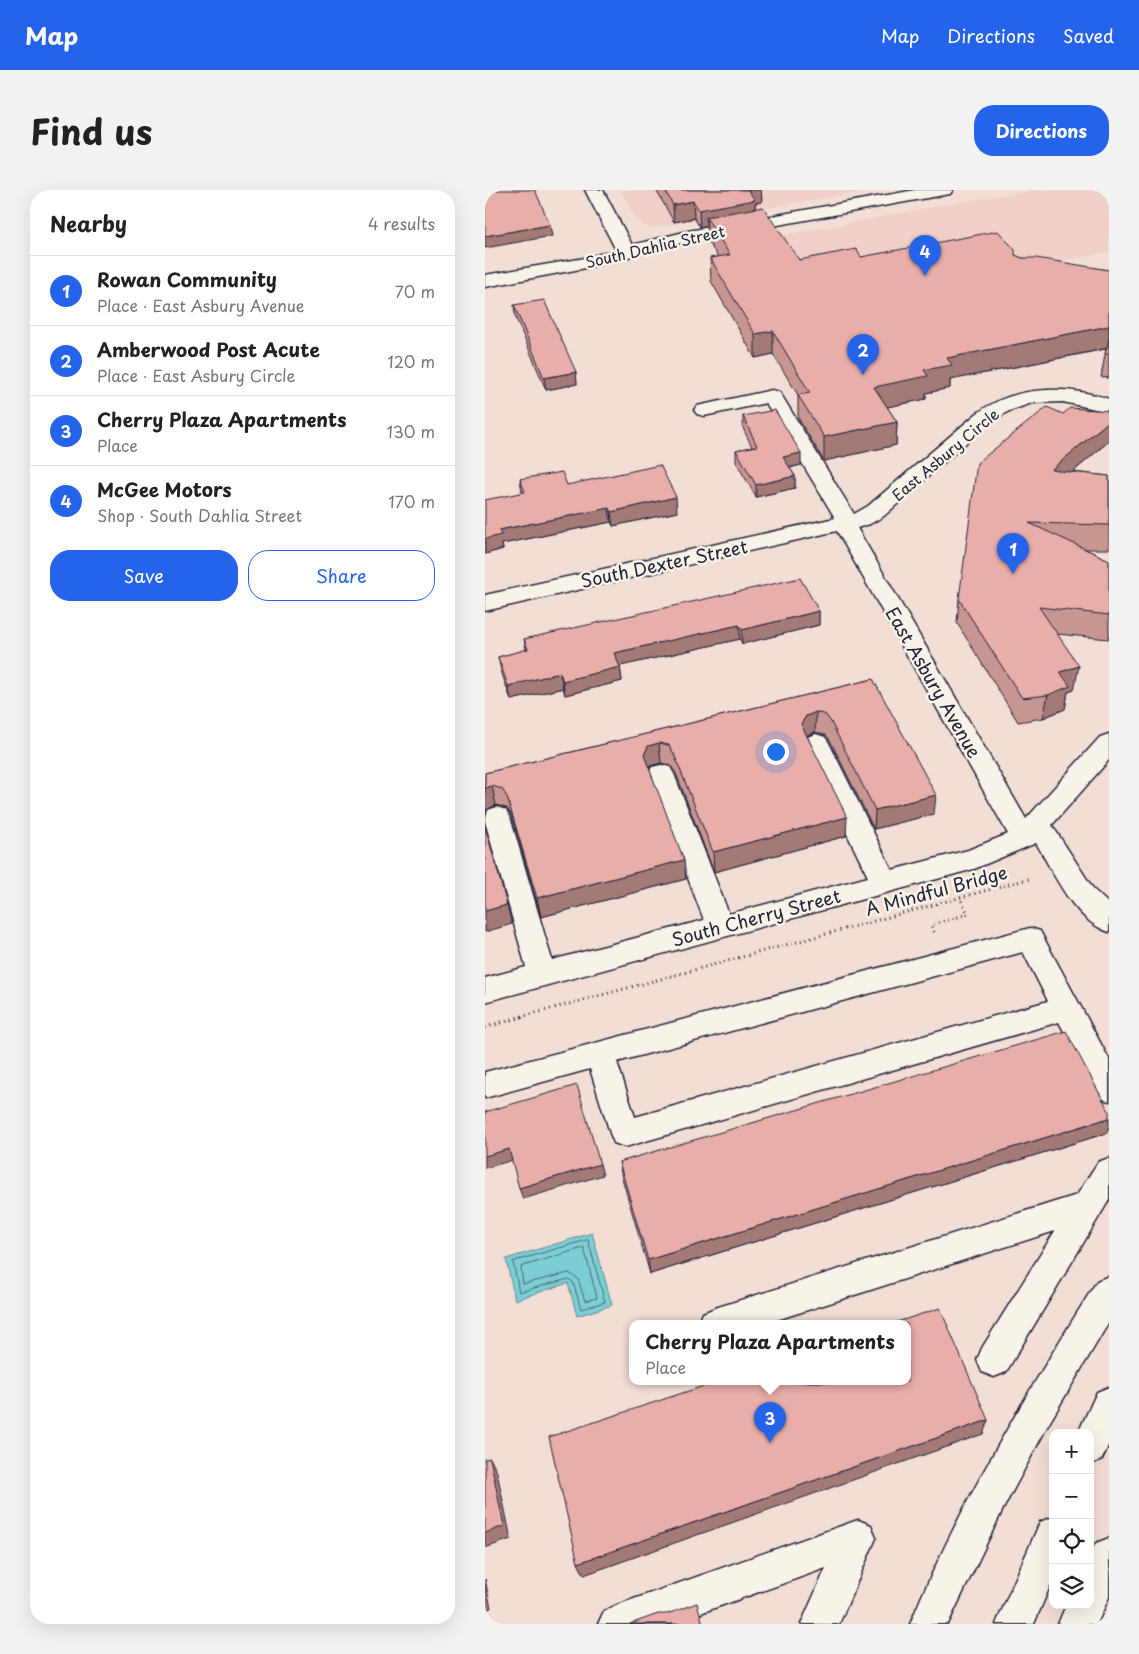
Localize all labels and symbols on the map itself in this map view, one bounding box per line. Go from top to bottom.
street label: South Dahlia Street [583,219,727,273]
pin: 4 [909,235,941,276]
pin: 2 [847,334,879,375]
street label: East Asbury Circle [886,402,1004,506]
street label: South Dexter Street [578,532,750,594]
pin: 1 [997,533,1029,574]
street label: East Asbury Avenue [880,601,988,763]
your location [763,739,789,765]
street label: A Mindful Bridge [862,858,1010,922]
street label: South Cherry Street [669,882,843,952]
pin: 3 [754,1402,786,1443]

